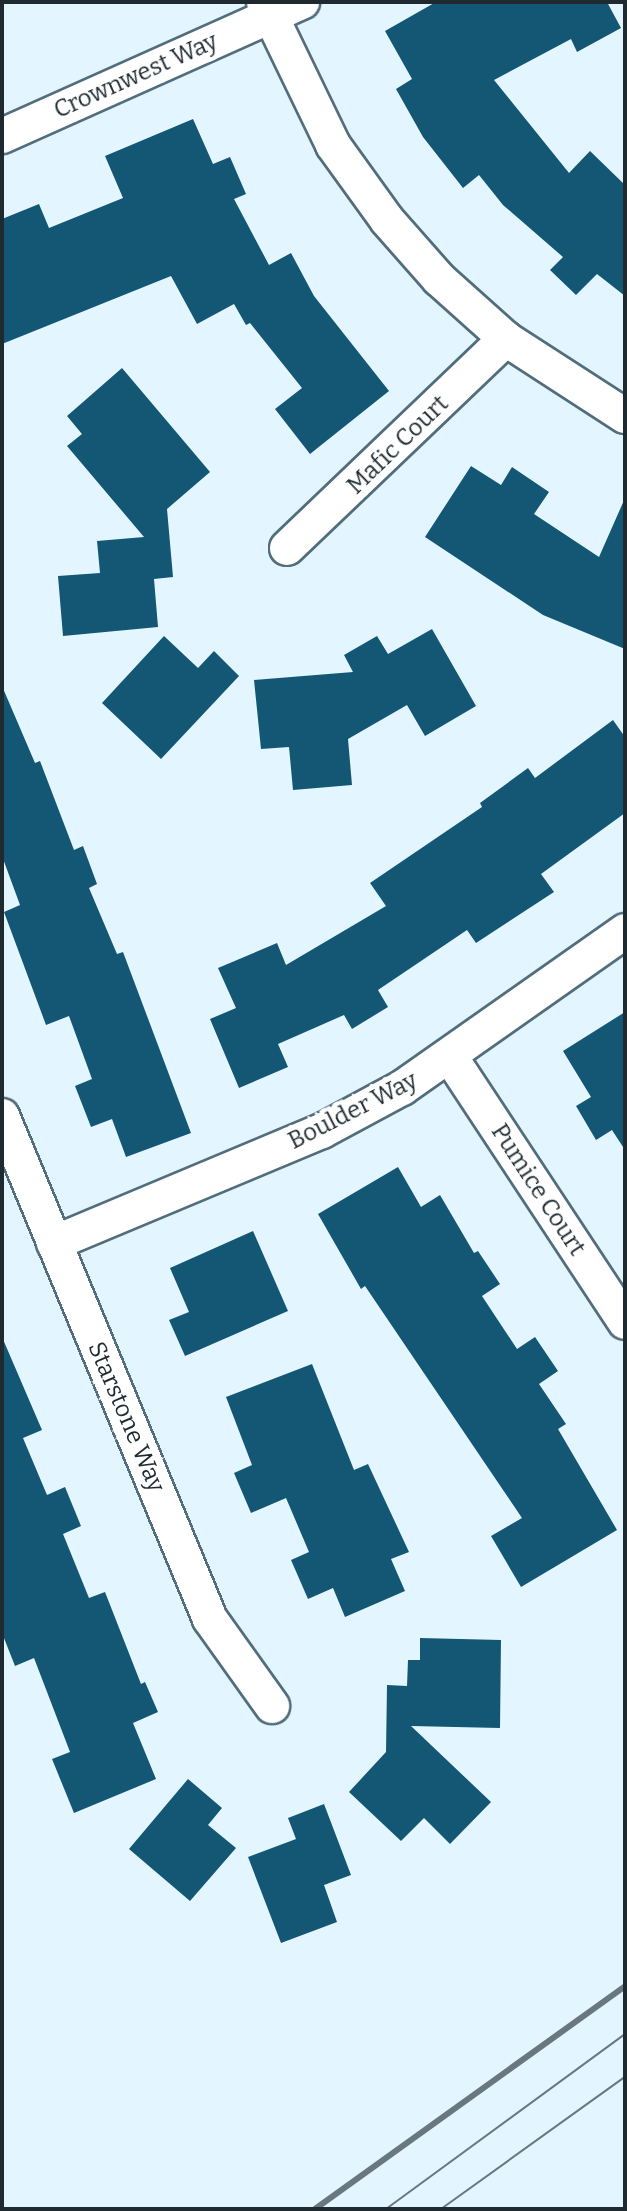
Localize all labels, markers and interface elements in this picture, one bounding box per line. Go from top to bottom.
street label: Crownwest Way [50,27,222,125]
street label: Mafic Court [341,390,455,500]
street label: Boulder Way [284,1066,422,1156]
street label: Pumice Court [485,1119,591,1261]
street label: Starstone Way [81,1338,171,1496]

